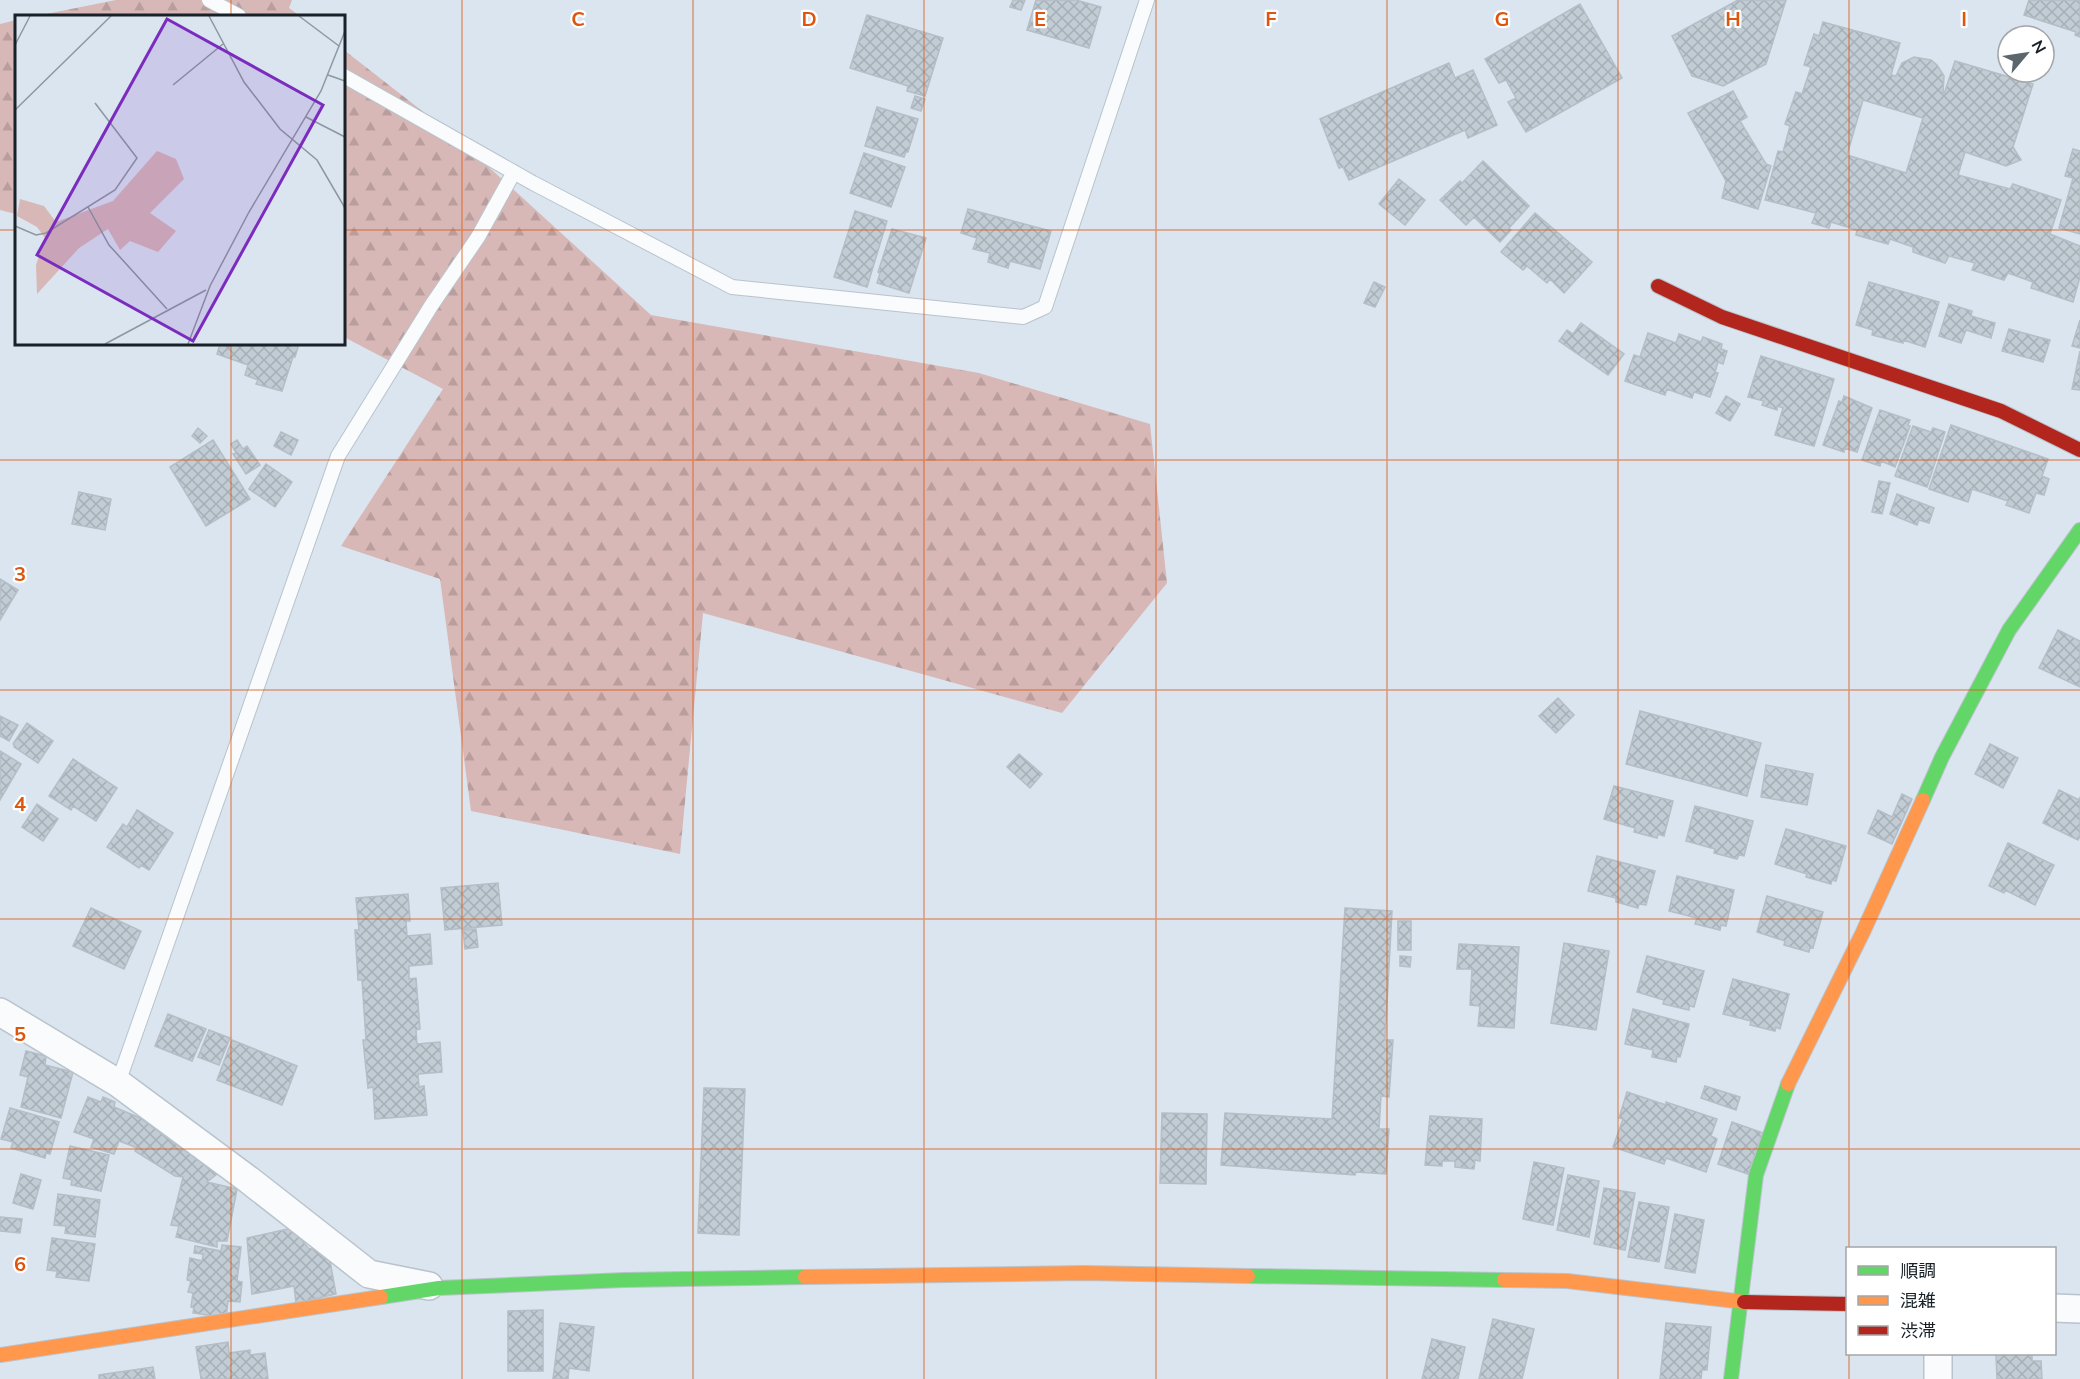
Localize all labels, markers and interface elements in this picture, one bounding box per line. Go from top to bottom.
text: C [571,6,585,31]
text: D [801,6,817,31]
text: E [1034,6,1046,31]
text: F [1265,6,1277,31]
text: G [1495,6,1509,31]
text: H [1725,6,1741,31]
text: I [1961,6,1967,31]
inset map [15,15,345,345]
north arrow [1996,24,2056,84]
text: N [2027,37,2051,57]
text: 3 [14,561,26,586]
text: 4 [14,791,26,816]
text: 5 [14,1021,26,1046]
legend [1846,1247,2056,1355]
text: 6 [14,1251,26,1276]
text: 順調 [1900,1259,1936,1282]
text: 混雑 [1900,1289,1936,1312]
text: 渋滞 [1900,1319,1936,1342]

